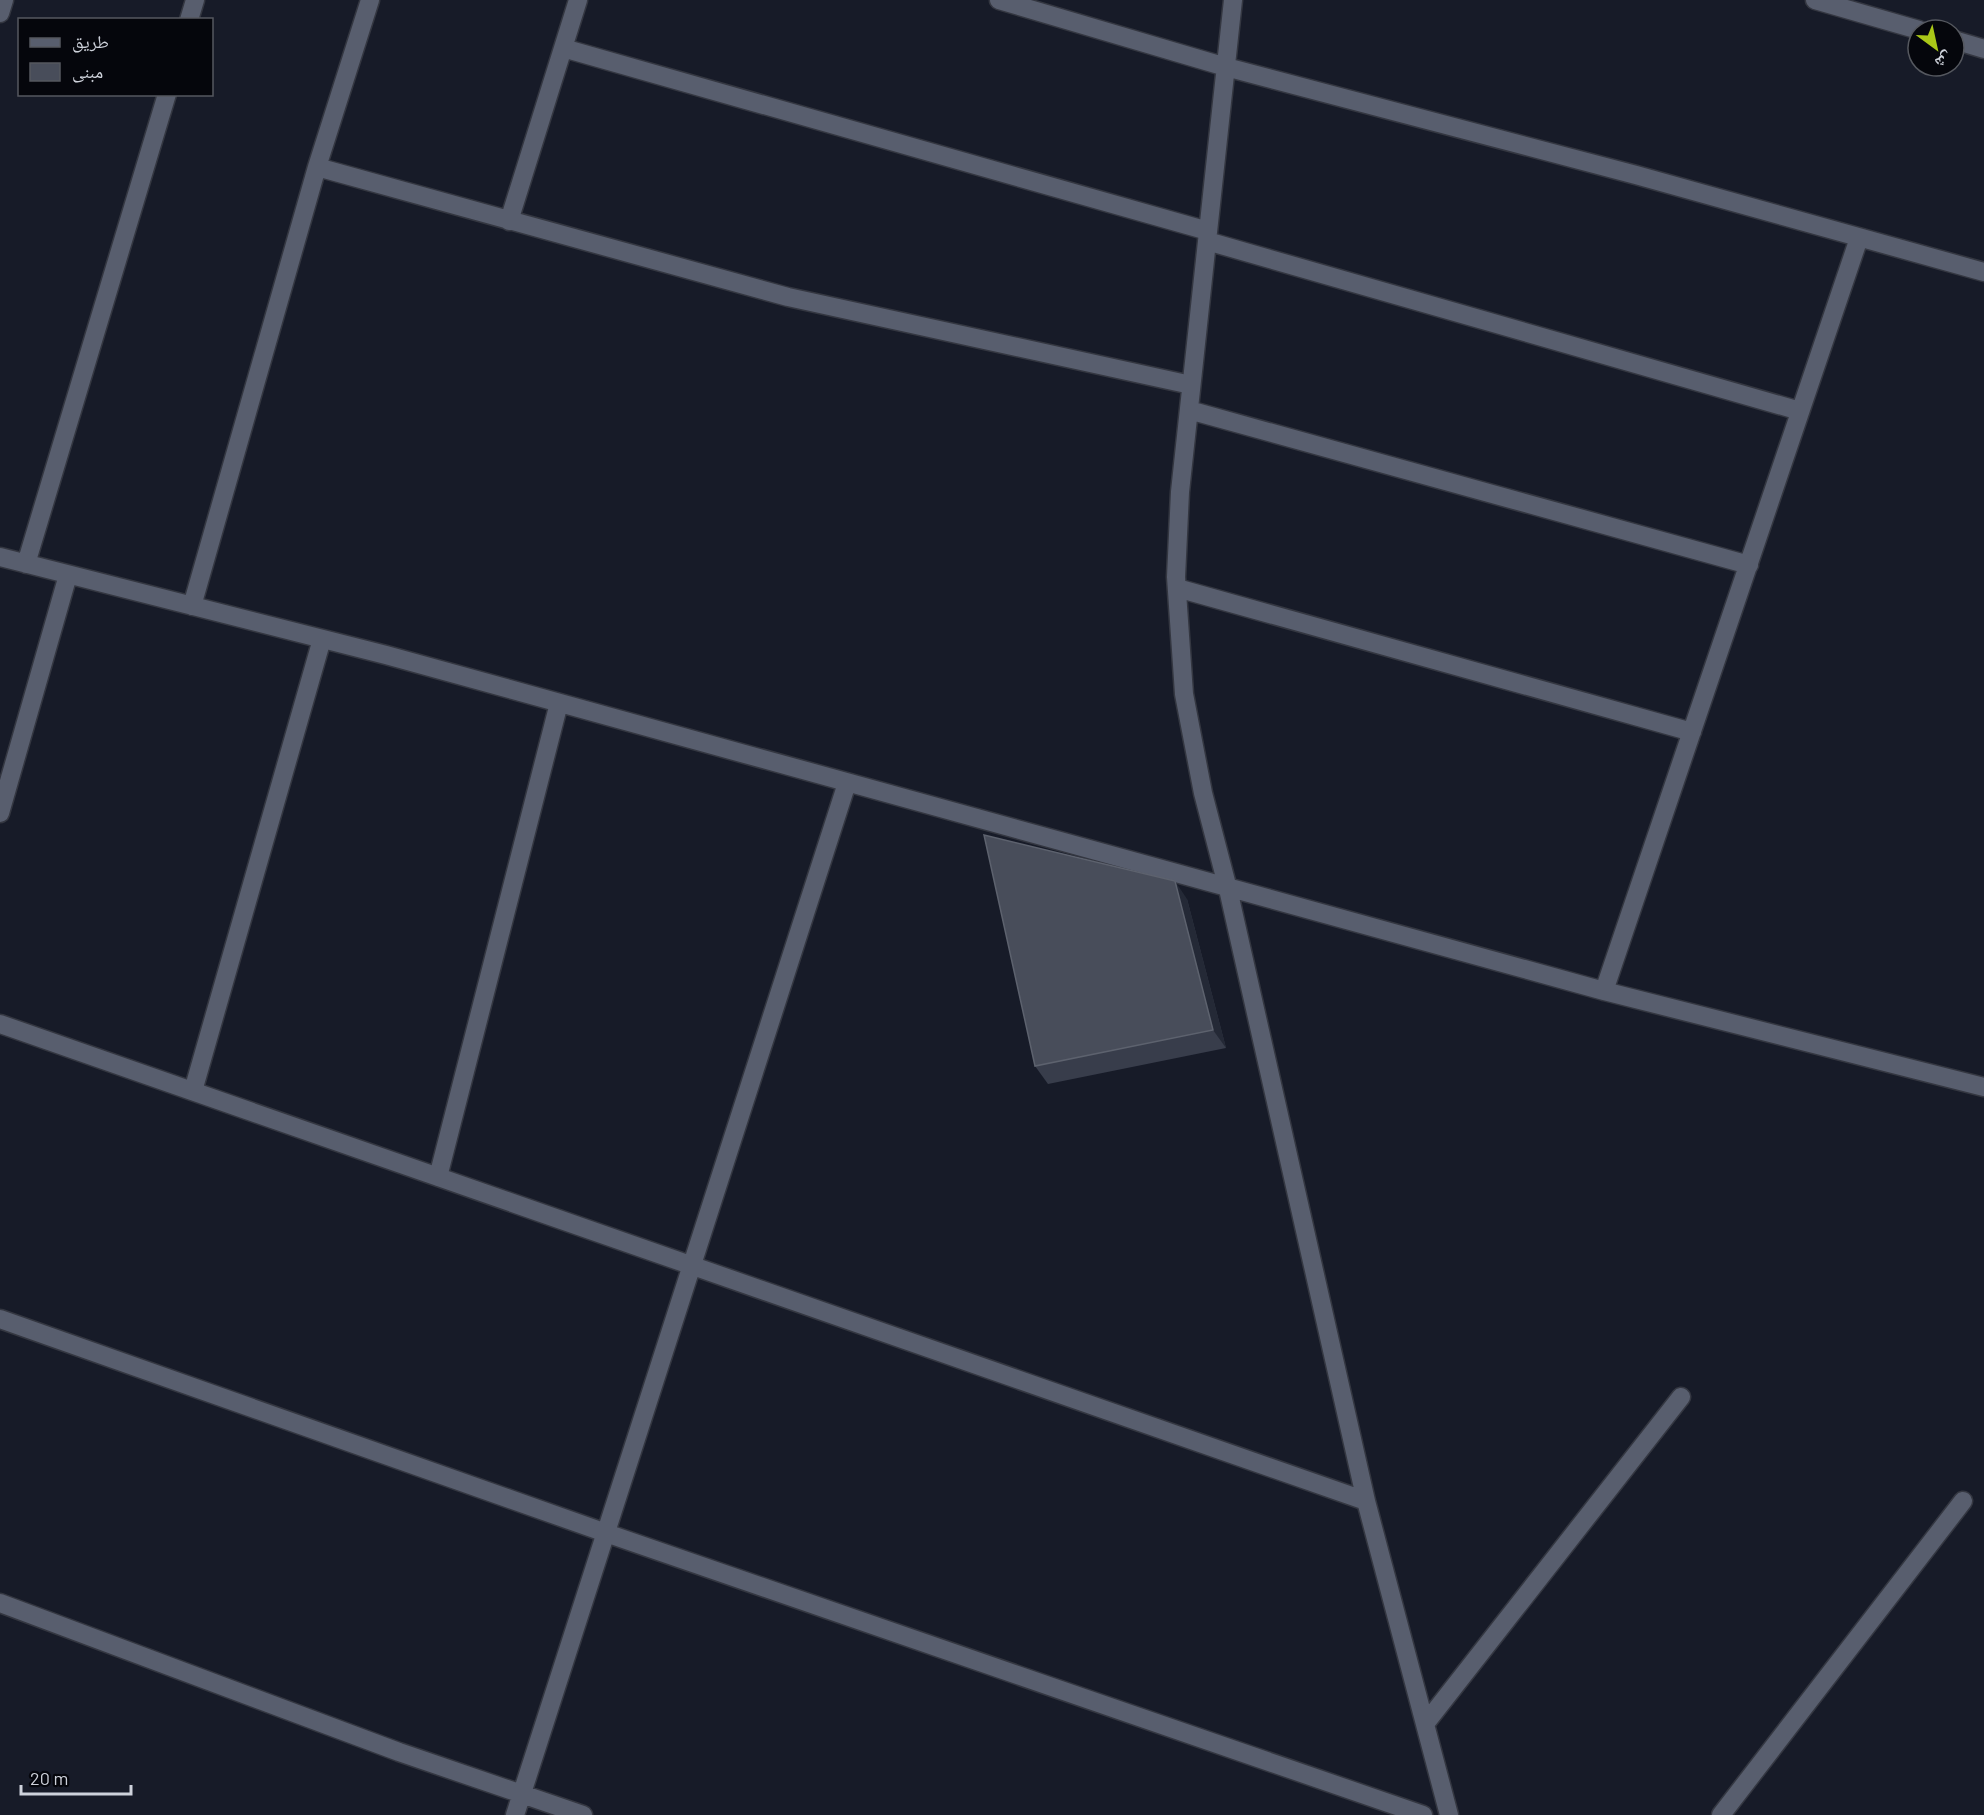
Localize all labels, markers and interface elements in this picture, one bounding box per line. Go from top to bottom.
legend [18,18,213,96]
north arrow [1906,18,1966,78]
text: طريق [72,30,109,53]
text: ش [1932,48,1957,74]
text: مبنى [72,60,103,83]
scale bar [21,1758,130,1796]
text: 20 m [30,1767,68,1789]

